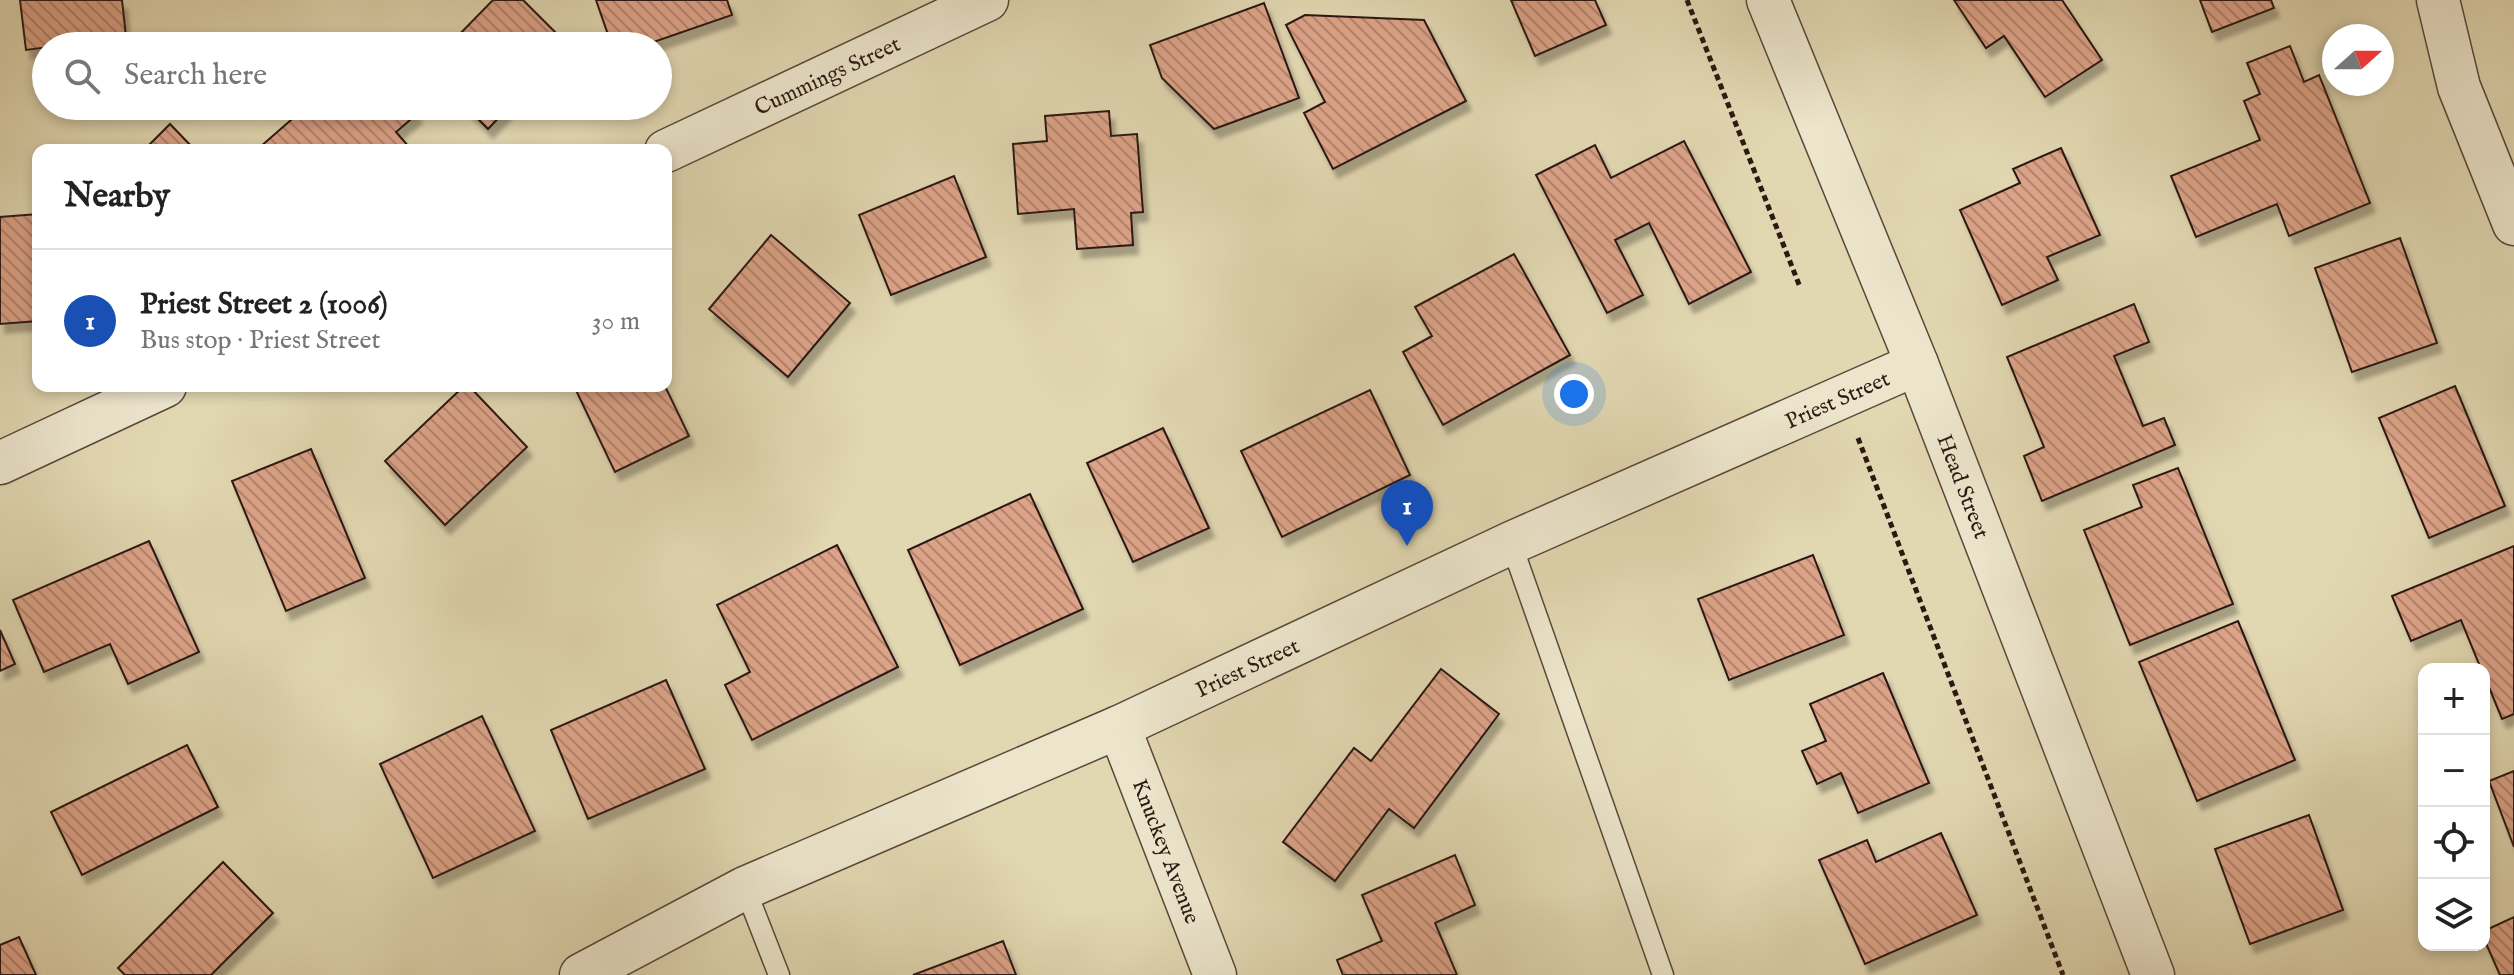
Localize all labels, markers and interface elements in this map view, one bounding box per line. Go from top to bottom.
north arrow [2322,24,2394,96]
street label: Cummings Street [750,31,906,123]
search box [32,32,672,120]
icon: search [60,54,104,98]
text: Search here [124,57,267,95]
text: Nearby [64,175,170,218]
text: Priest Street 2 (1006) [140,286,388,324]
text: 1 [85,305,95,338]
text: 30 m [592,305,640,338]
text: Bus stop · Priest Street [140,324,380,357]
street label: Priest Street [1781,365,1895,436]
your location [1554,374,1594,414]
street label: Head Street [1929,431,1995,543]
pin: 1 [1381,480,1433,546]
street label: Priest Street [1191,632,1305,705]
map controls [2418,663,2490,951]
button: + [2418,663,2490,735]
button: − [2418,735,2490,807]
street label: Knuckey Avenue [1125,775,1206,928]
button: locate [2418,807,2490,879]
button: layers [2418,879,2490,951]

